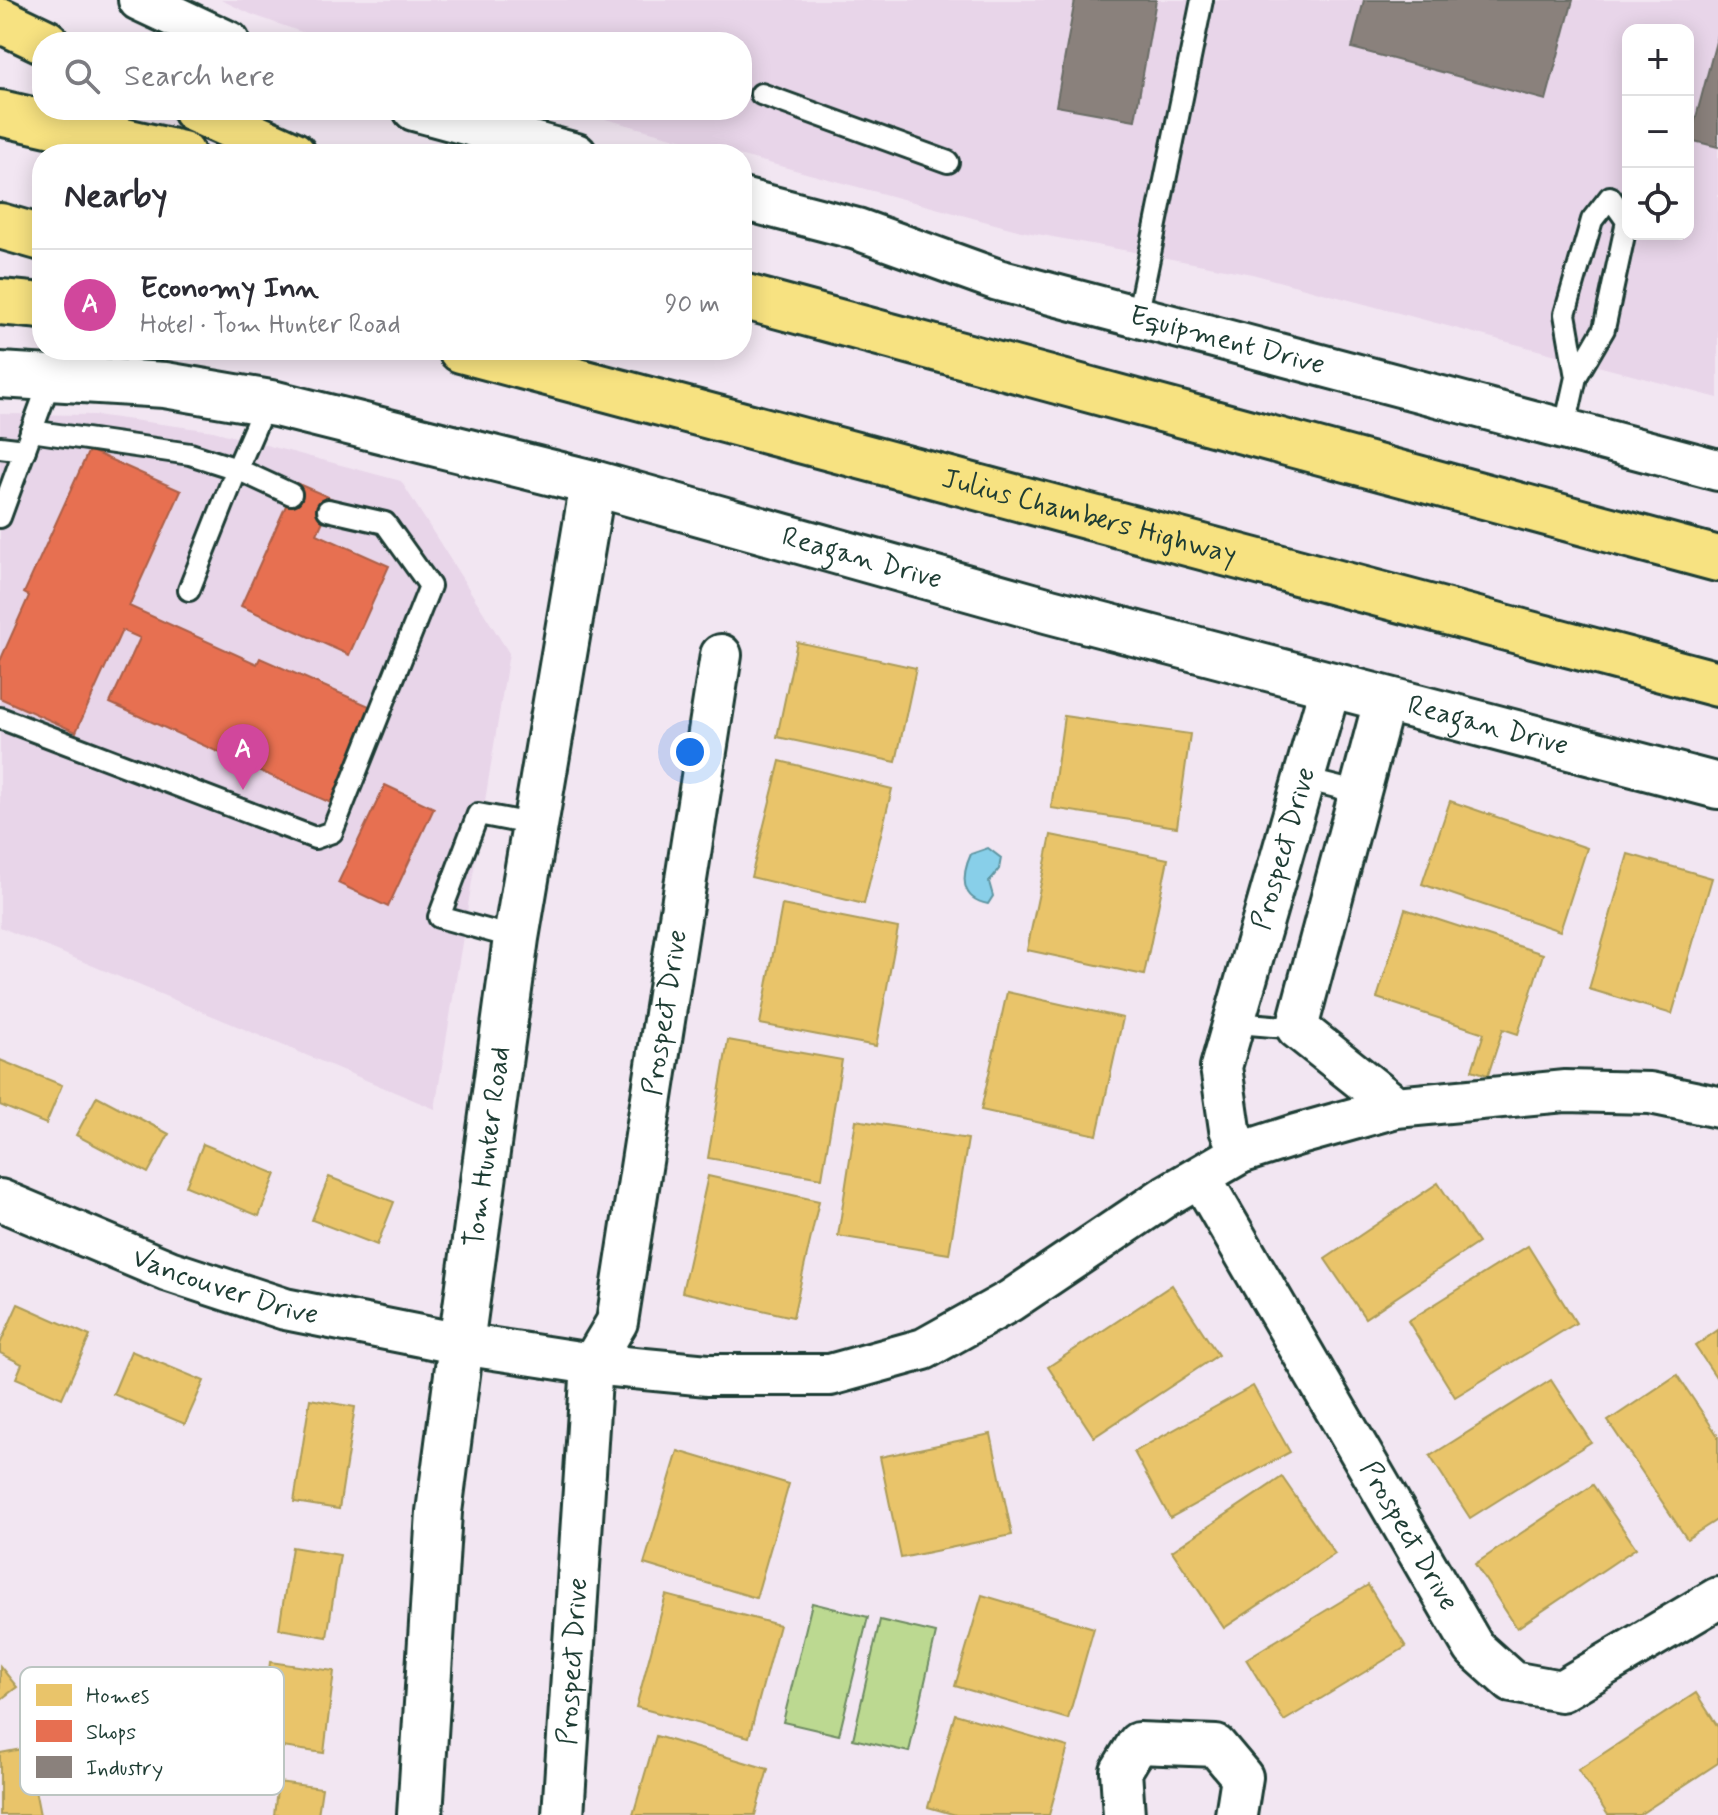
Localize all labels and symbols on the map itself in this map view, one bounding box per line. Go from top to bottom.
street label: Equipment Drive [1126,297,1329,384]
street label: Julius Chambers Highway [938,460,1241,574]
street label: Reagan Drive [778,518,946,598]
street label: Reagan Drive [1404,687,1572,765]
pin: A [217,724,269,790]
your location [670,732,710,772]
street label: Prospect Drive [1243,763,1325,934]
street label: Prospect Drive [634,927,696,1098]
street label: Tom Hunter Road [456,1044,520,1250]
street label: Vancouver Drive [126,1239,322,1334]
street label: Prospect Drive [1351,1454,1467,1618]
street label: Prospect Drive [549,1577,597,1746]
legend [20,1667,284,1795]
text: Homes [86,1683,150,1711]
text: Shops [86,1719,136,1747]
text: Industry [86,1755,163,1783]

